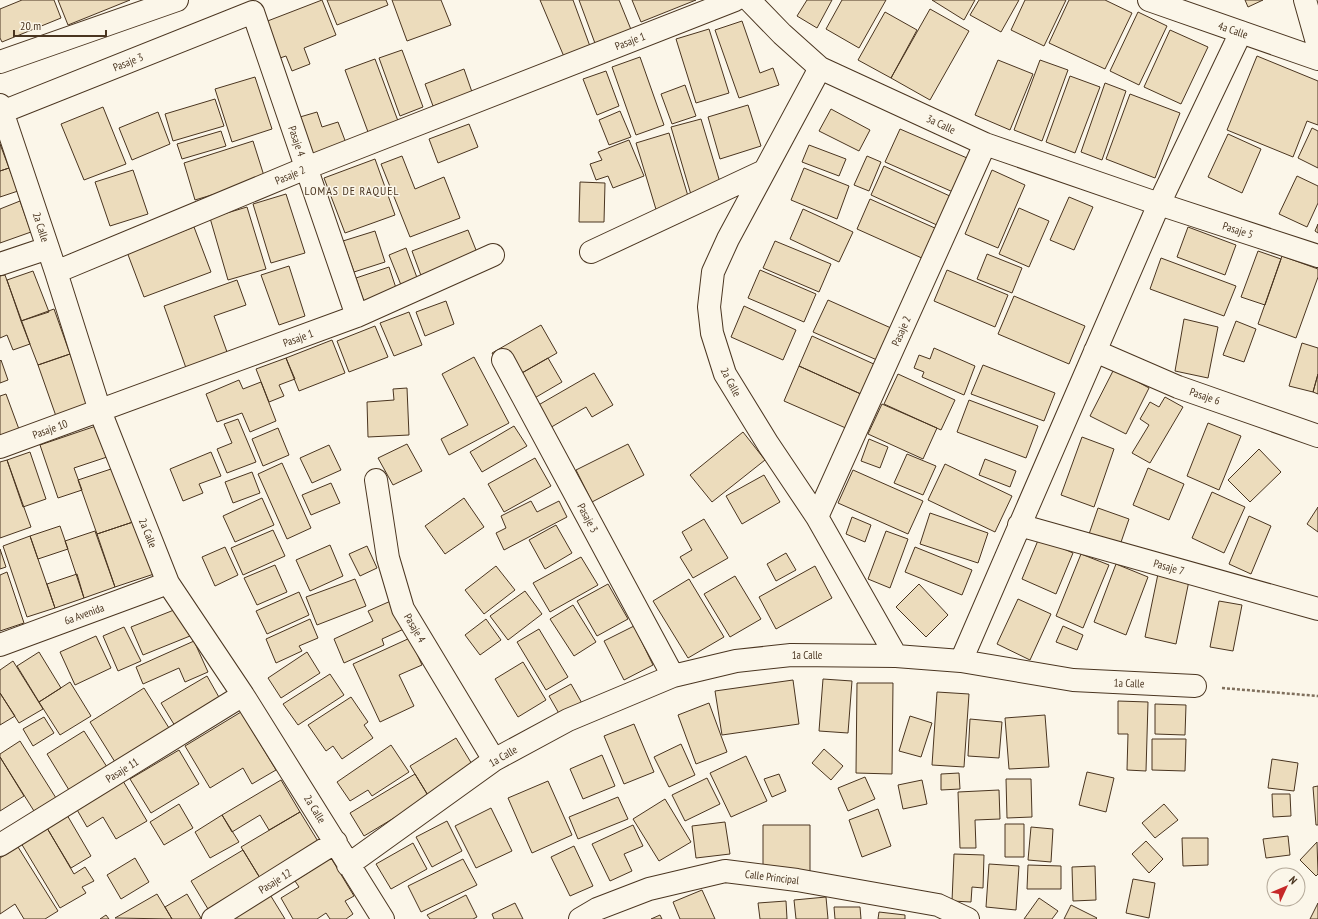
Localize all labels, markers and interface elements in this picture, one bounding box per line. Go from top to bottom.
scale bar [14,12,106,38]
text: 20 m [20,18,41,33]
street label: 4a Calle [1216,18,1250,42]
street label: Pasaje 1 [613,29,647,53]
street label: Pasaje 3 [111,50,145,74]
street label: 3a Calle [924,111,958,137]
street label: Pasaje 4 [285,124,309,158]
street label: Pasaje 2 [273,162,307,188]
district label: LOMAS DE RAQUEL [305,183,399,198]
street label: 2a Calle [30,210,53,244]
street label: Pasaje 5 [1221,218,1255,242]
street label: Pasaje 2 [888,314,914,348]
street label: Pasaje 1 [281,326,315,350]
street label: 2a Calle [718,365,745,399]
street label: Pasaje 6 [1188,384,1222,408]
street label: Pasaje 10 [31,416,70,442]
street label: Pasaje 3 [574,501,602,535]
street label: 2a Calle [136,516,160,550]
street label: Pasaje 7 [1152,556,1186,578]
street label: 6a Avenida [62,600,106,628]
street label: Pasaje 4 [401,611,429,645]
street label: 1a Calle [792,648,823,662]
street label: 1a Calle [1113,675,1145,691]
street label: 1a Calle [486,742,520,770]
street label: Pasaje 11 [103,754,141,786]
street label: 2a Calle [301,792,329,826]
street label: Pasaje 12 [256,865,294,897]
street label: Calle Principal [744,867,800,887]
north arrow [1266,867,1306,907]
text: N [1286,873,1300,887]

